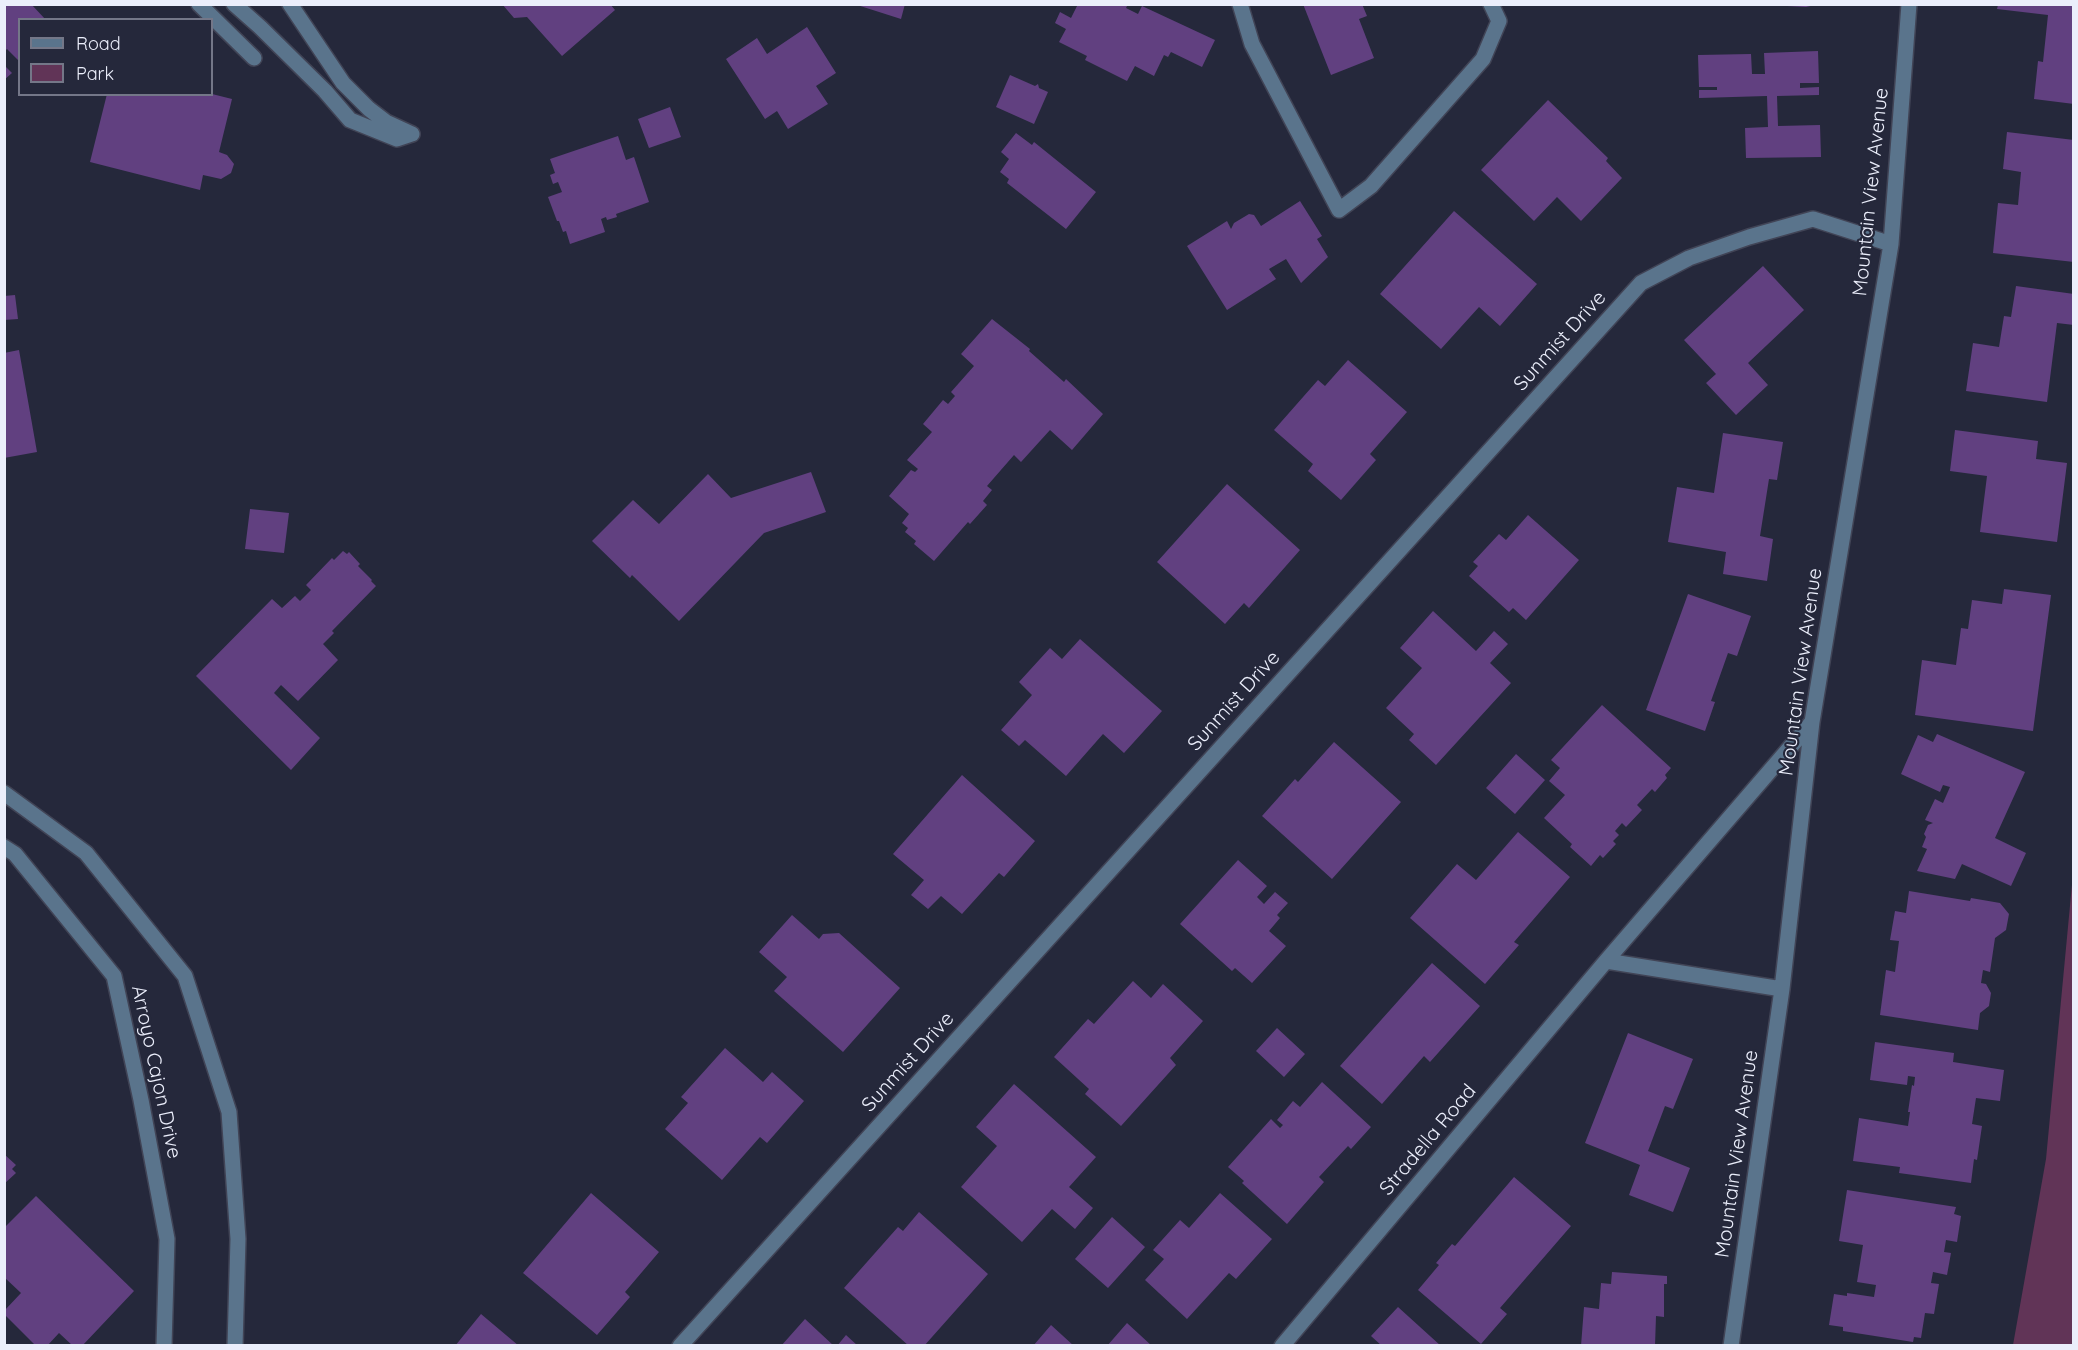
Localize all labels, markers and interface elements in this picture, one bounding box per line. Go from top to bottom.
legend [18,18,213,96]
text: Road [76,32,121,55]
text: Park [76,62,114,85]
street label: Mountain View Avenue [1848,87,1894,297]
street label: Sunmist Drive [1509,286,1611,396]
street label: Mountain View Avenue [1775,567,1827,777]
street label: Sunmist Drive [1183,646,1285,756]
street label: Arroyo Cajon Drive [126,983,186,1161]
street label: Sunmist Drive [857,1007,959,1117]
street label: Mountain View Avenue [1711,1049,1763,1259]
street label: Stradella Road [1375,1080,1481,1200]

